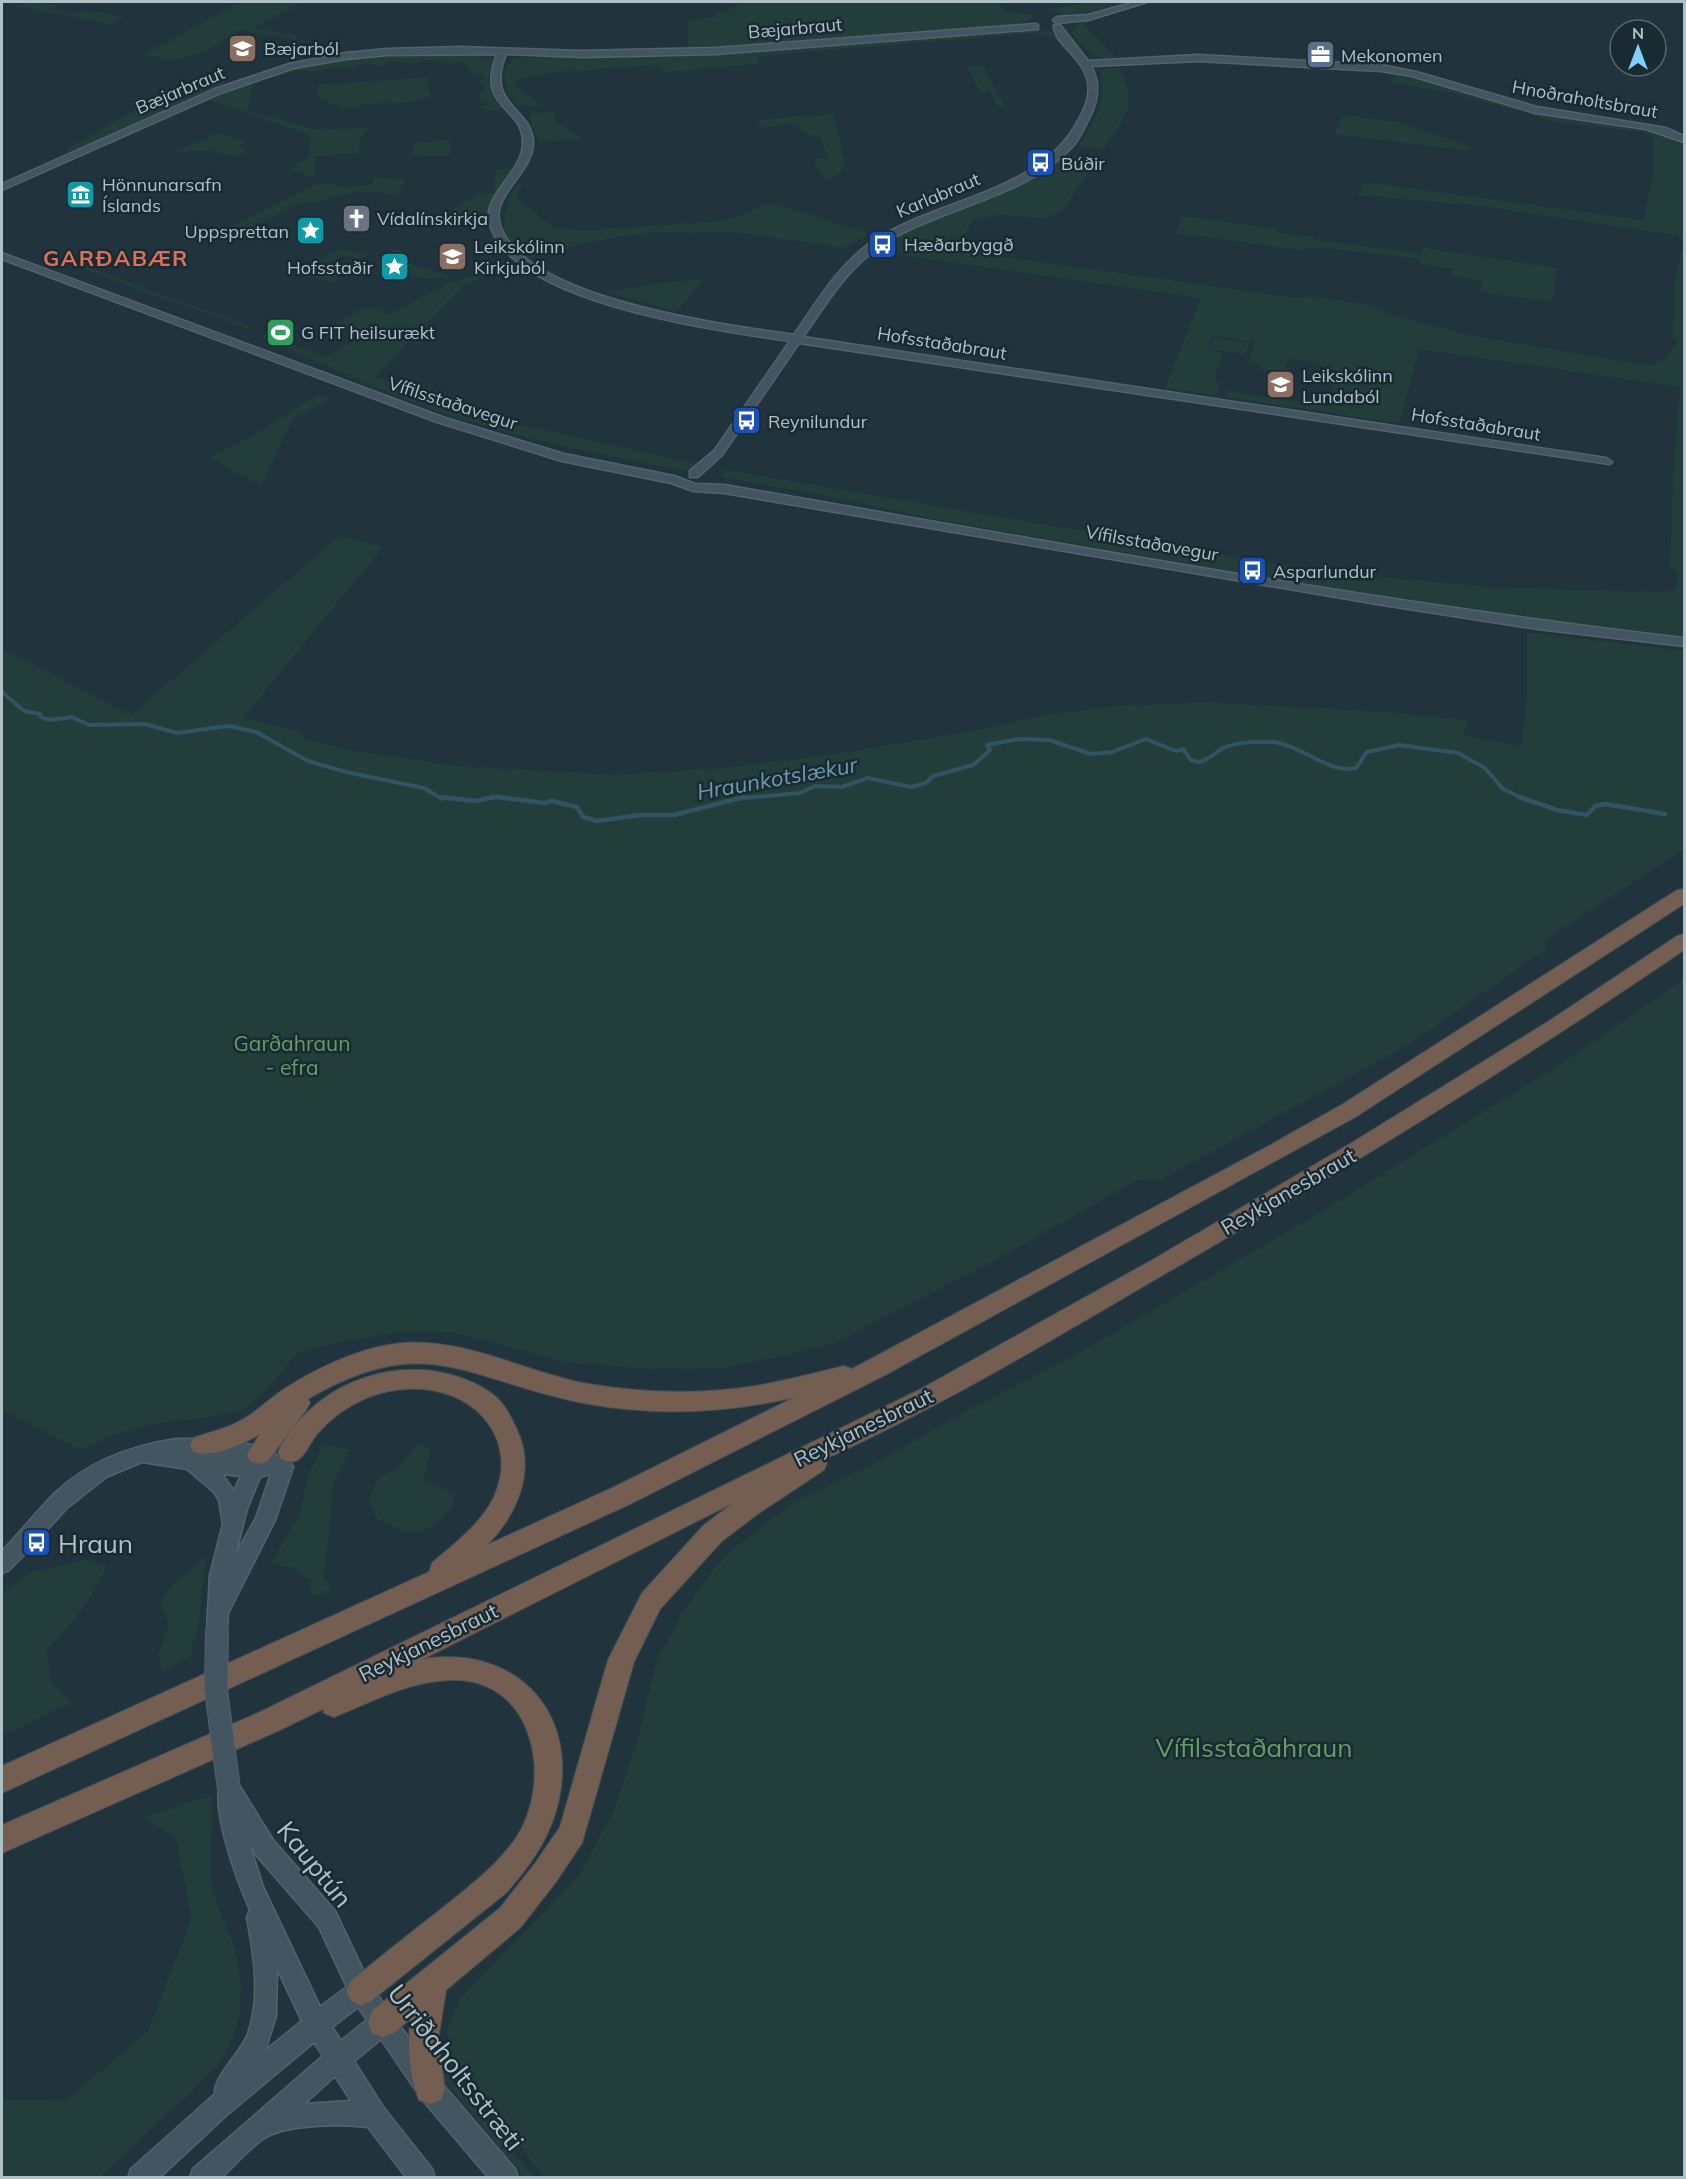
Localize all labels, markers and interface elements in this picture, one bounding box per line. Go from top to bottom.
street label: Bæjarbraut [747,12,843,44]
north arrow [1608,18,1668,78]
text: N [1632,23,1644,43]
school or university icon: Bæjarból [227,32,259,64]
place label: Bæjarból [264,37,339,60]
office icon: Mekonomen [1304,39,1336,71]
place label: Mekonomen [1341,44,1443,67]
street label: Bæjarbraut [132,61,228,119]
street label: Hnoðraholtsbraut [1510,75,1660,123]
bus stop icon: Búðir [1024,147,1056,179]
place label: Búðir [1061,152,1105,175]
street label: Karlabraut [893,167,983,223]
place label: Hönnunarsafn Íslands [102,173,222,217]
museum icon: Hönnunarsafn Íslands [65,178,97,210]
church icon: Vídalínskirkja [340,202,372,234]
place label: Vídalínskirkja [377,207,488,230]
place icon: Uppsprettan [294,215,326,247]
place label: Uppsprettan [185,220,289,243]
bus stop icon: Hæðarbyggð [867,228,899,260]
place label: Hæðarbyggð [904,233,1014,256]
place label: Leikskólinn Kirkjuból [474,235,565,279]
school or university icon: Leikskólinn Kirkjuból [437,240,469,272]
district label: GARÐABÆR [43,244,189,272]
place icon: Hofsstaðir [378,251,410,283]
place label: Hofsstaðir [287,256,373,279]
sports icon: G FIT heilsurækt [264,316,296,348]
place label: G FIT heilsurækt [301,321,435,344]
street label: Hofsstaðabraut [876,321,1008,365]
place label: Leikskólinn Lundaból [1302,364,1393,408]
school or university icon: Leikskólinn Lundaból [1265,369,1297,401]
street label: Vífilsstaðavegur [386,371,521,435]
street label: Hofsstaðabraut [1410,402,1542,446]
bus stop icon: Reynilundur [731,405,763,437]
place label: Reynilundur [768,410,868,433]
street label: Vífilsstaðavegur [1084,520,1221,566]
bus stop icon: Asparlundur [1236,555,1268,587]
place label: Asparlundur [1273,560,1377,583]
water label: Hraunkotslækur [695,750,860,806]
park label: Garðahraun - efra [234,1030,350,1080]
street label: Reykjanesbraut [1216,1142,1360,1240]
street label: Reykjanesbraut [789,1382,937,1472]
bus stop icon: Hraun [21,1527,53,1559]
place label: Hraun [58,1527,133,1560]
street label: Reykjanesbraut [354,1597,502,1687]
park label: Vífilsstaðahraun [1156,1731,1352,1764]
street label: Kauptún [270,1814,360,1914]
street label: Urriðaholtsstræti [381,1977,531,2157]

